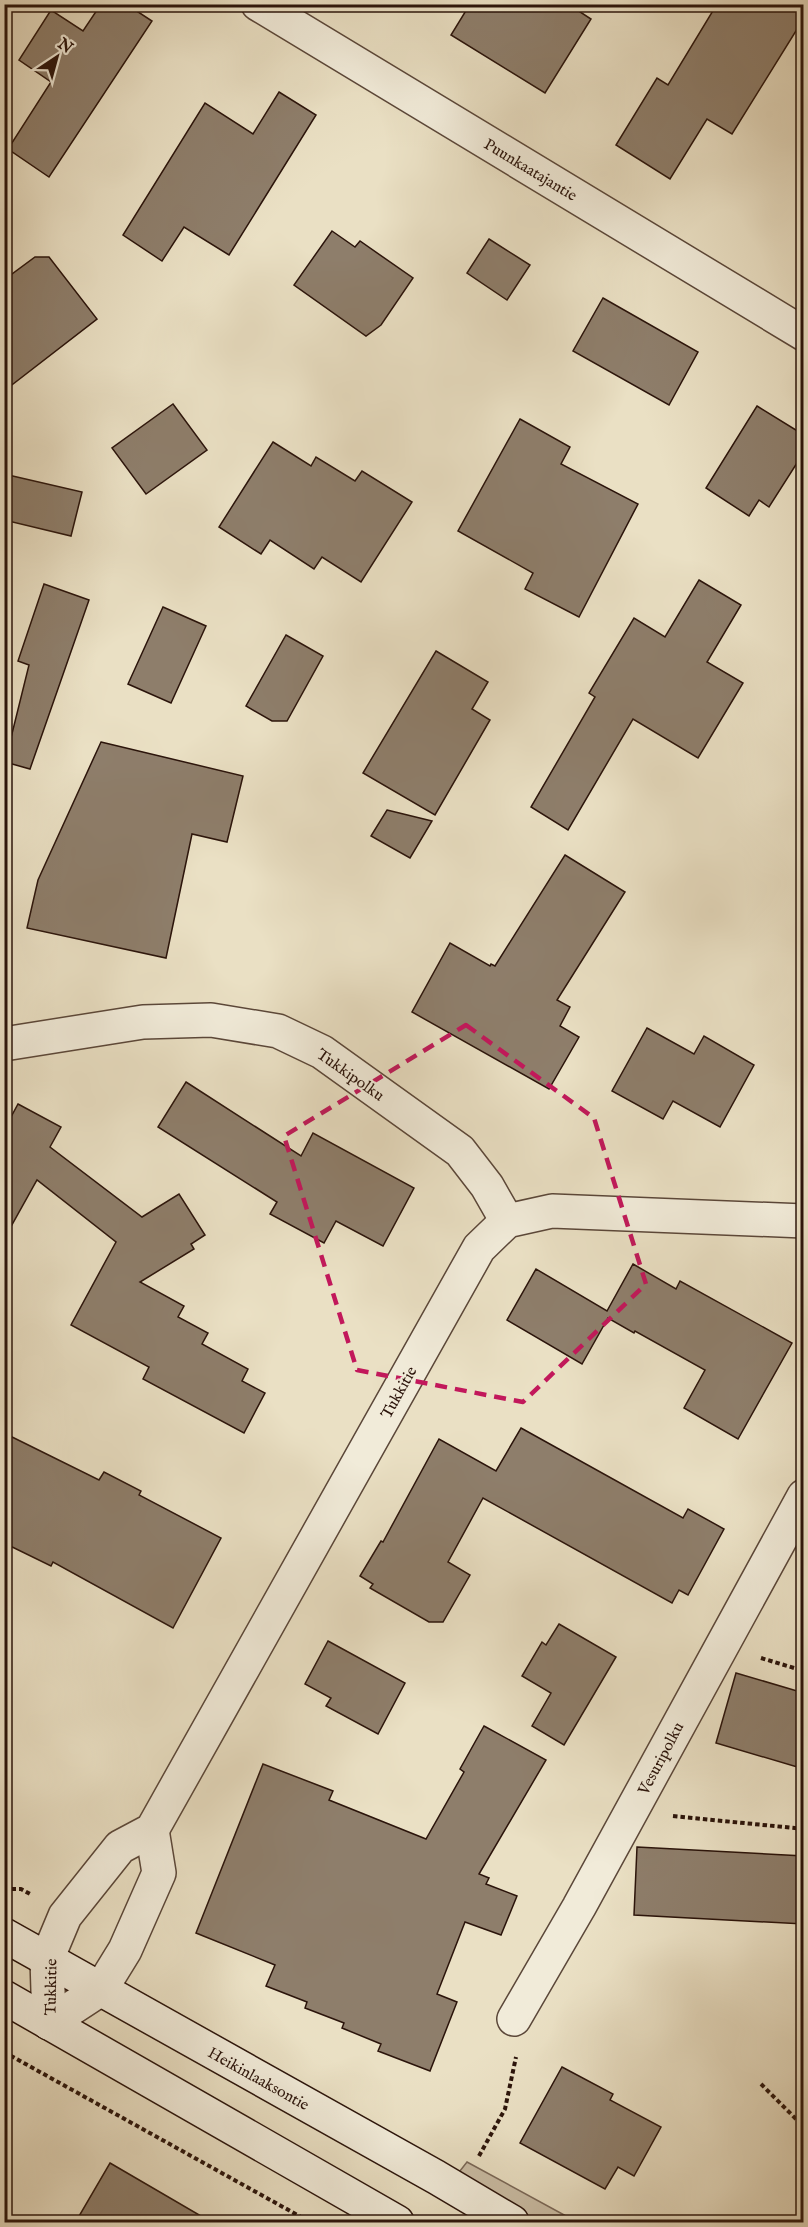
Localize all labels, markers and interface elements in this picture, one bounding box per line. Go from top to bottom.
north arrow [27,27,87,87]
text: N [52,34,76,59]
street label: Puunkaatajantie [480,135,580,206]
street label: Tukkipolku [312,1045,388,1106]
street label: Tukkitie [377,1363,422,1423]
street label: Vesuripolku [634,1719,689,1800]
street label: Tukkitie [42,1958,62,2016]
street label: Heikinlaaksontie [204,2044,312,2116]

